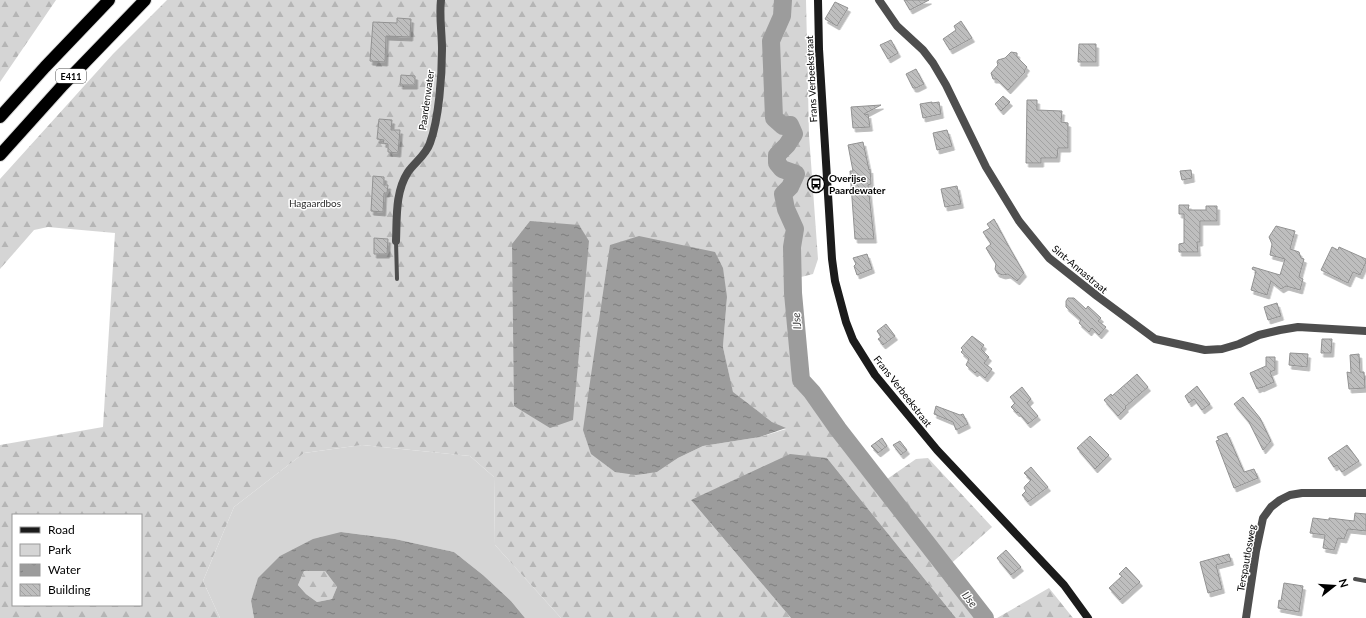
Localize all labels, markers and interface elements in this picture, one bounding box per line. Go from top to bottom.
street label: Frans Verbeekstraat [803,35,819,123]
road number: E411 [56,69,86,83]
street label: Paardenwater [416,69,436,131]
place label: Overijse Paardewater [829,172,886,196]
bus stop icon: Overijse Paardewater [806,174,826,194]
park label: Hagaardbos [289,197,341,209]
street label: Sint-Annastraat [1050,242,1110,296]
water label: IJse [789,312,803,330]
street label: Frans Verbeekstraat [871,353,935,429]
legend [12,514,142,606]
text: Road [48,522,75,537]
street label: Terspautlosweg [1234,523,1258,593]
text: Park [48,542,72,557]
text: Water [48,562,81,577]
north arrow [1314,566,1354,606]
text: N [1337,577,1351,589]
text: Building [48,582,91,597]
water label: IJse [960,588,980,610]

